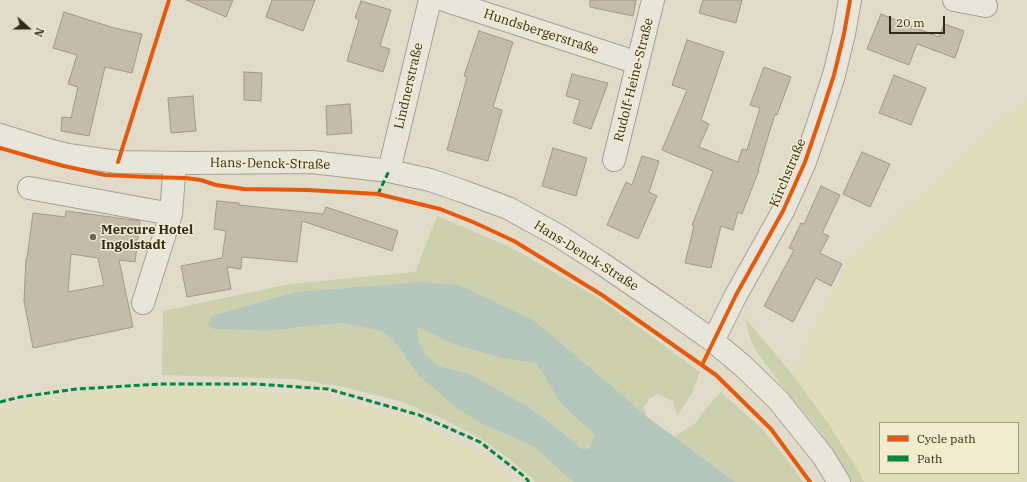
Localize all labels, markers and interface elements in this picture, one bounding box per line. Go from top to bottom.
street label: Hundsbergerstraße [481,6,601,58]
north arrow [8,8,48,48]
scale bar [891,8,947,34]
text: 20 m [896,15,925,30]
street label: Rudolf-Heine-Straße [611,16,657,144]
text: N [31,26,47,39]
street label: Lindnerstraße [391,41,427,131]
street label: Kirchstraße [767,136,809,210]
street label: Hans-Denck-Straße [210,155,330,173]
street label: Hans-Denck-Straße [531,217,641,295]
place label: Mercure Hotel Ingolstadt [101,222,193,253]
marker: Mercure Hotel Ingolstadt [88,232,98,242]
legend [879,422,1019,474]
text: Cycle path [917,431,976,446]
text: Path [917,451,942,466]

